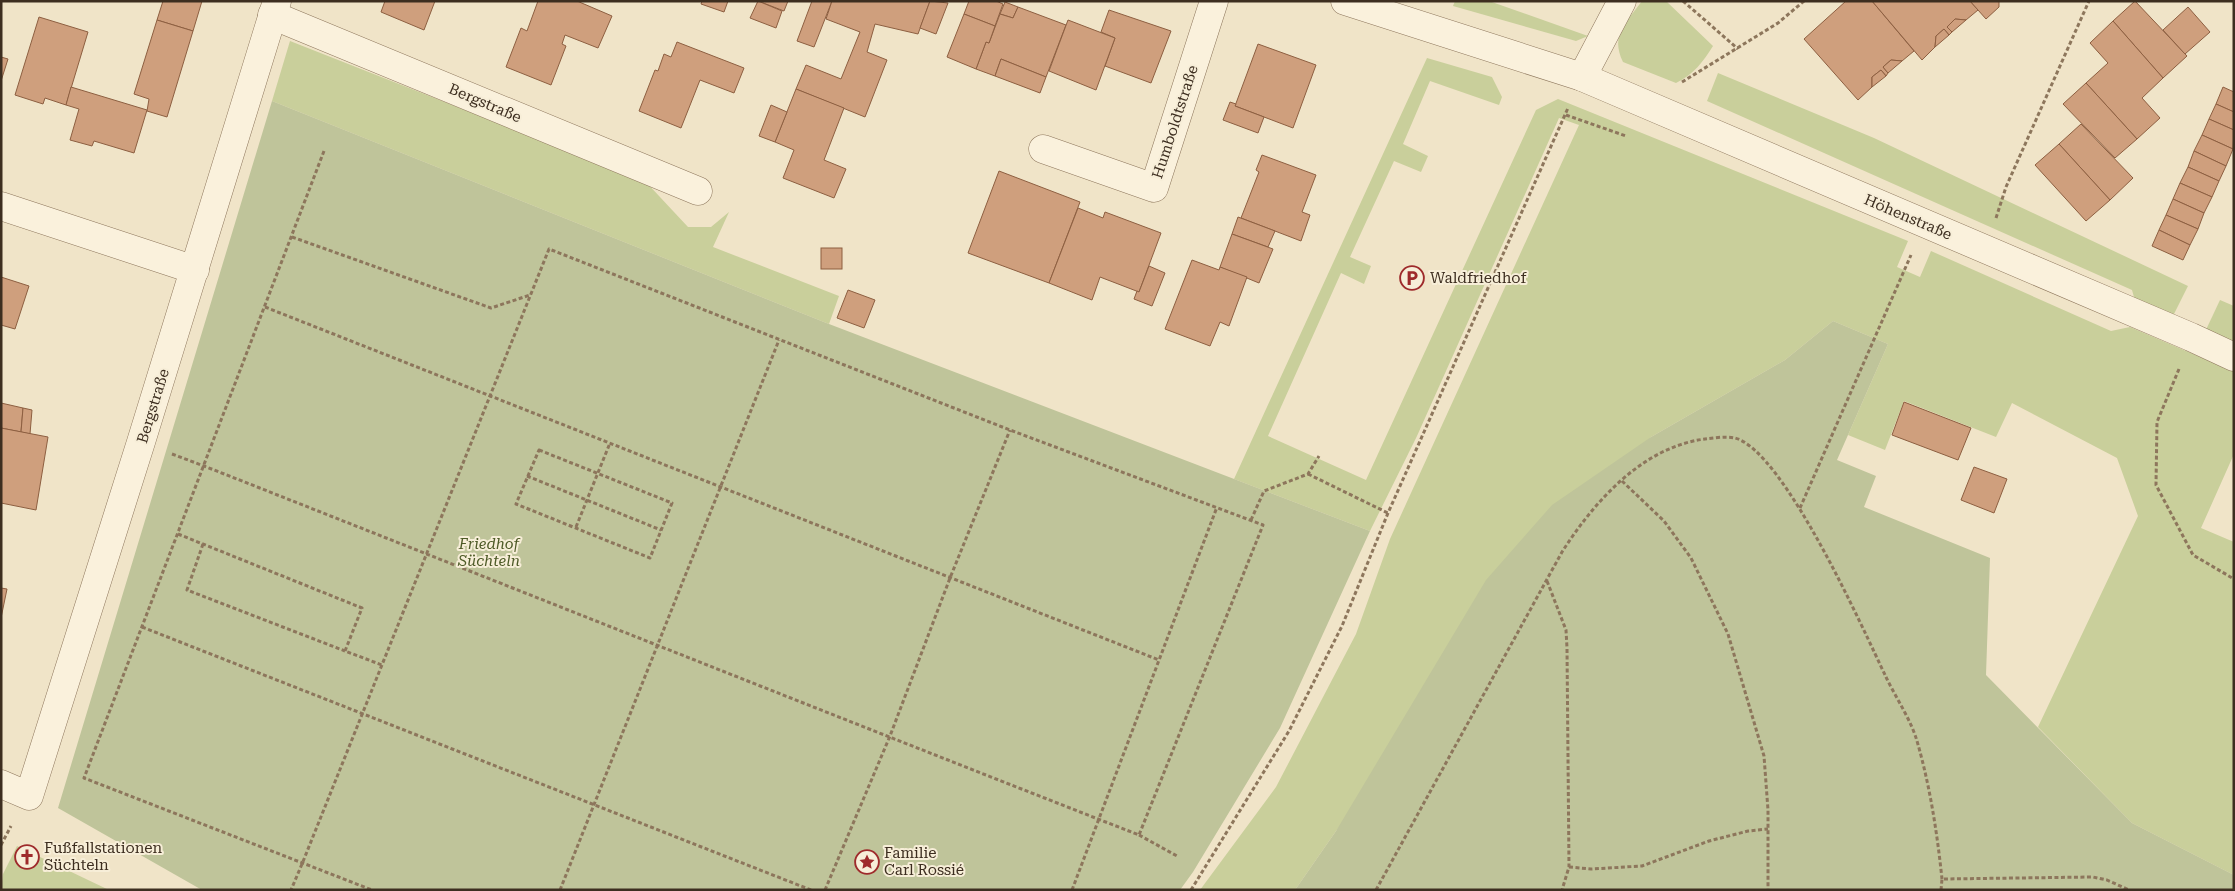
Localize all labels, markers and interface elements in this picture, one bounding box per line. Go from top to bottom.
street label: Humboldtstraße [1148,63,1202,181]
street label: Bergstraße [446,80,524,126]
street label: Höhenstraße [1861,190,1955,244]
parking icon: Waldfriedhof [1399,265,1425,291]
place label: Waldfriedhof [1430,269,1527,287]
street label: Bergstraße [133,366,173,446]
park label: Friedhof Süchteln [457,535,520,570]
place label: Fußfallstationen Süchteln [44,839,163,874]
church icon: Fußfallstationen Süchteln [14,844,40,870]
place label: Familie Carl Rossié [884,844,964,879]
place icon: Familie Carl Rossié [854,849,880,875]

